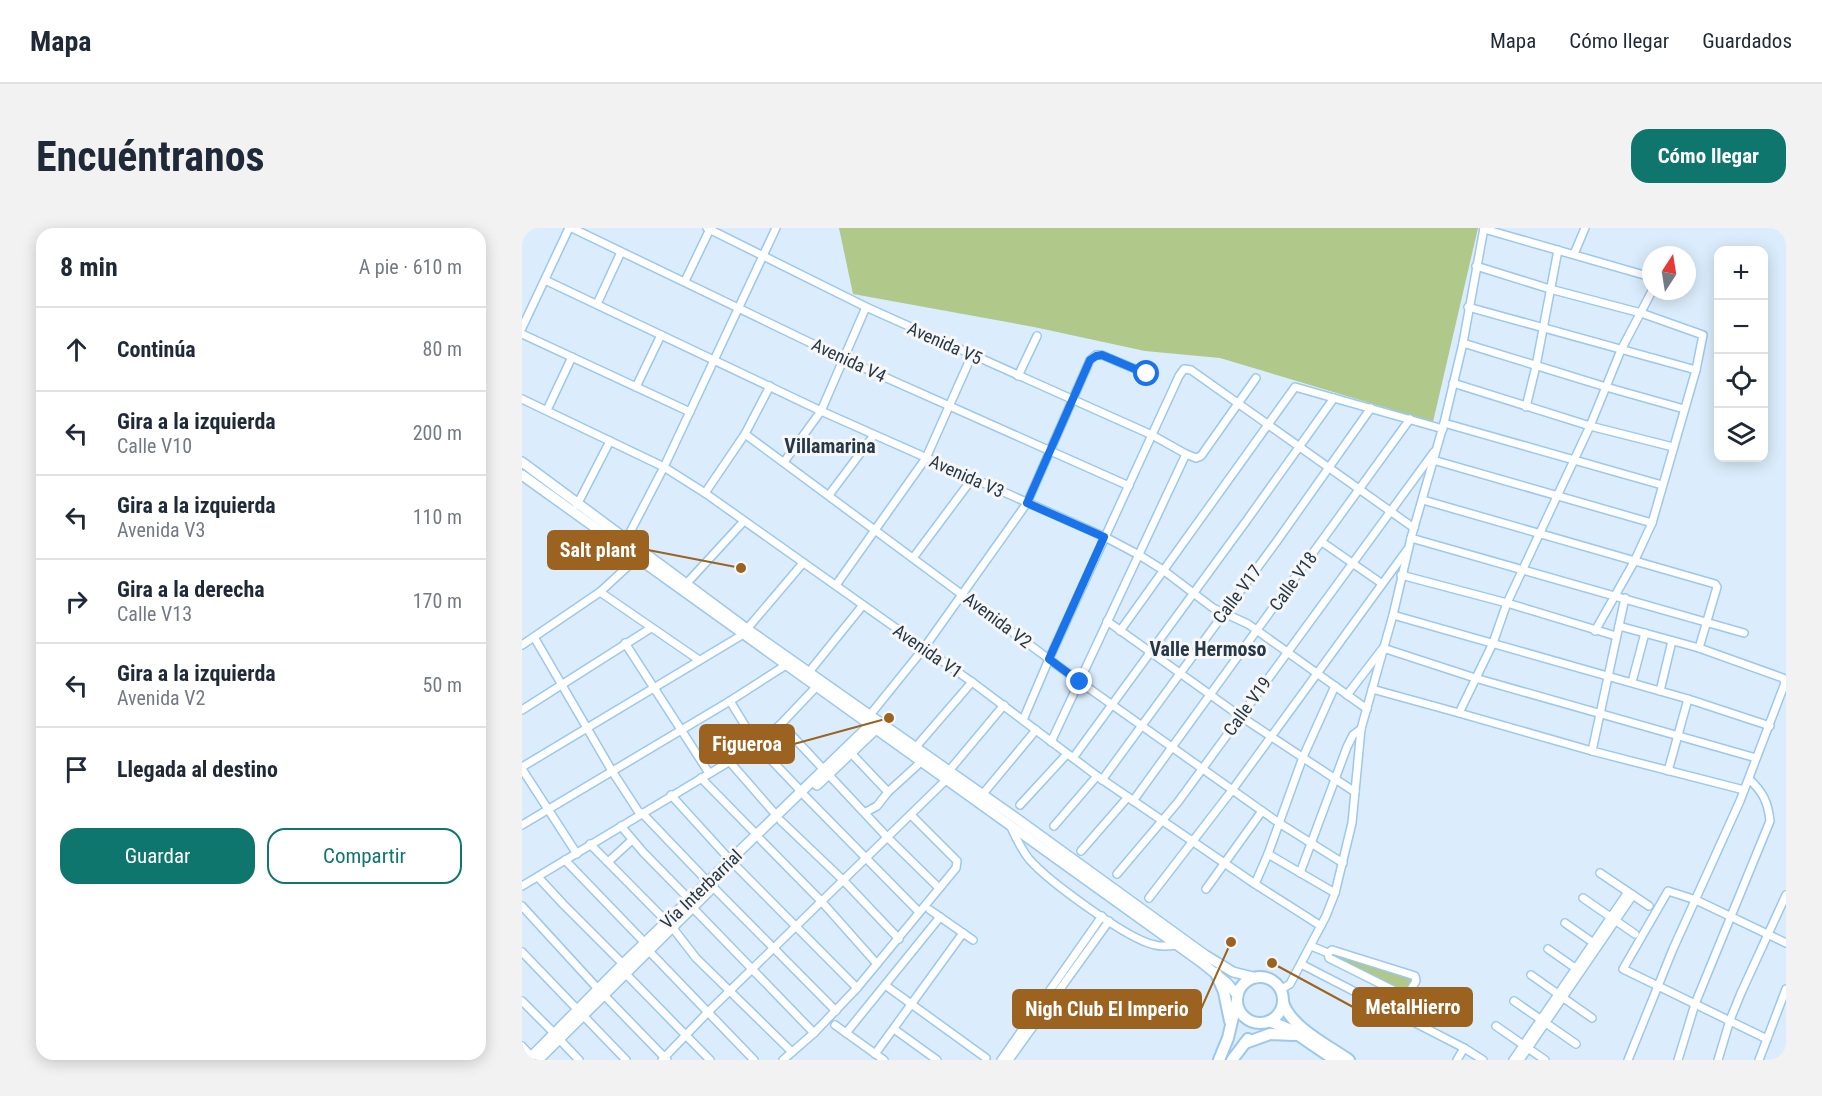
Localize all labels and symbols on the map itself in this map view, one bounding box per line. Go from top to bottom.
north arrow [1642,246,1696,300]
street label: Avenida V5 [904,317,986,369]
street label: Avenida V4 [809,334,890,386]
route start [1133,360,1159,386]
district label: Villamarina [784,434,876,458]
street label: Avenida V3 [926,450,1008,502]
callout: Salt plant [548,531,648,569]
text: Salt plant [560,538,636,562]
street label: Calle V18 [1265,548,1321,614]
street label: Calle V17 [1208,561,1266,627]
street label: Avenida V2 [960,588,1036,652]
street label: Avenida V1 [889,620,967,682]
district label: Valle Hermoso [1149,637,1267,661]
route end [1066,668,1092,694]
street label: Calle V19 [1219,673,1275,739]
callout: Figueroa [700,725,794,763]
text: Figueroa [712,732,782,756]
street label: Vía Interbarrial [656,845,746,933]
callout: MetalHierro [1353,988,1472,1026]
callout: Nigh Club El Imperio [1013,990,1201,1028]
text: MetalHierro [1365,995,1461,1019]
text: Nigh Club El Imperio [1025,997,1189,1021]

